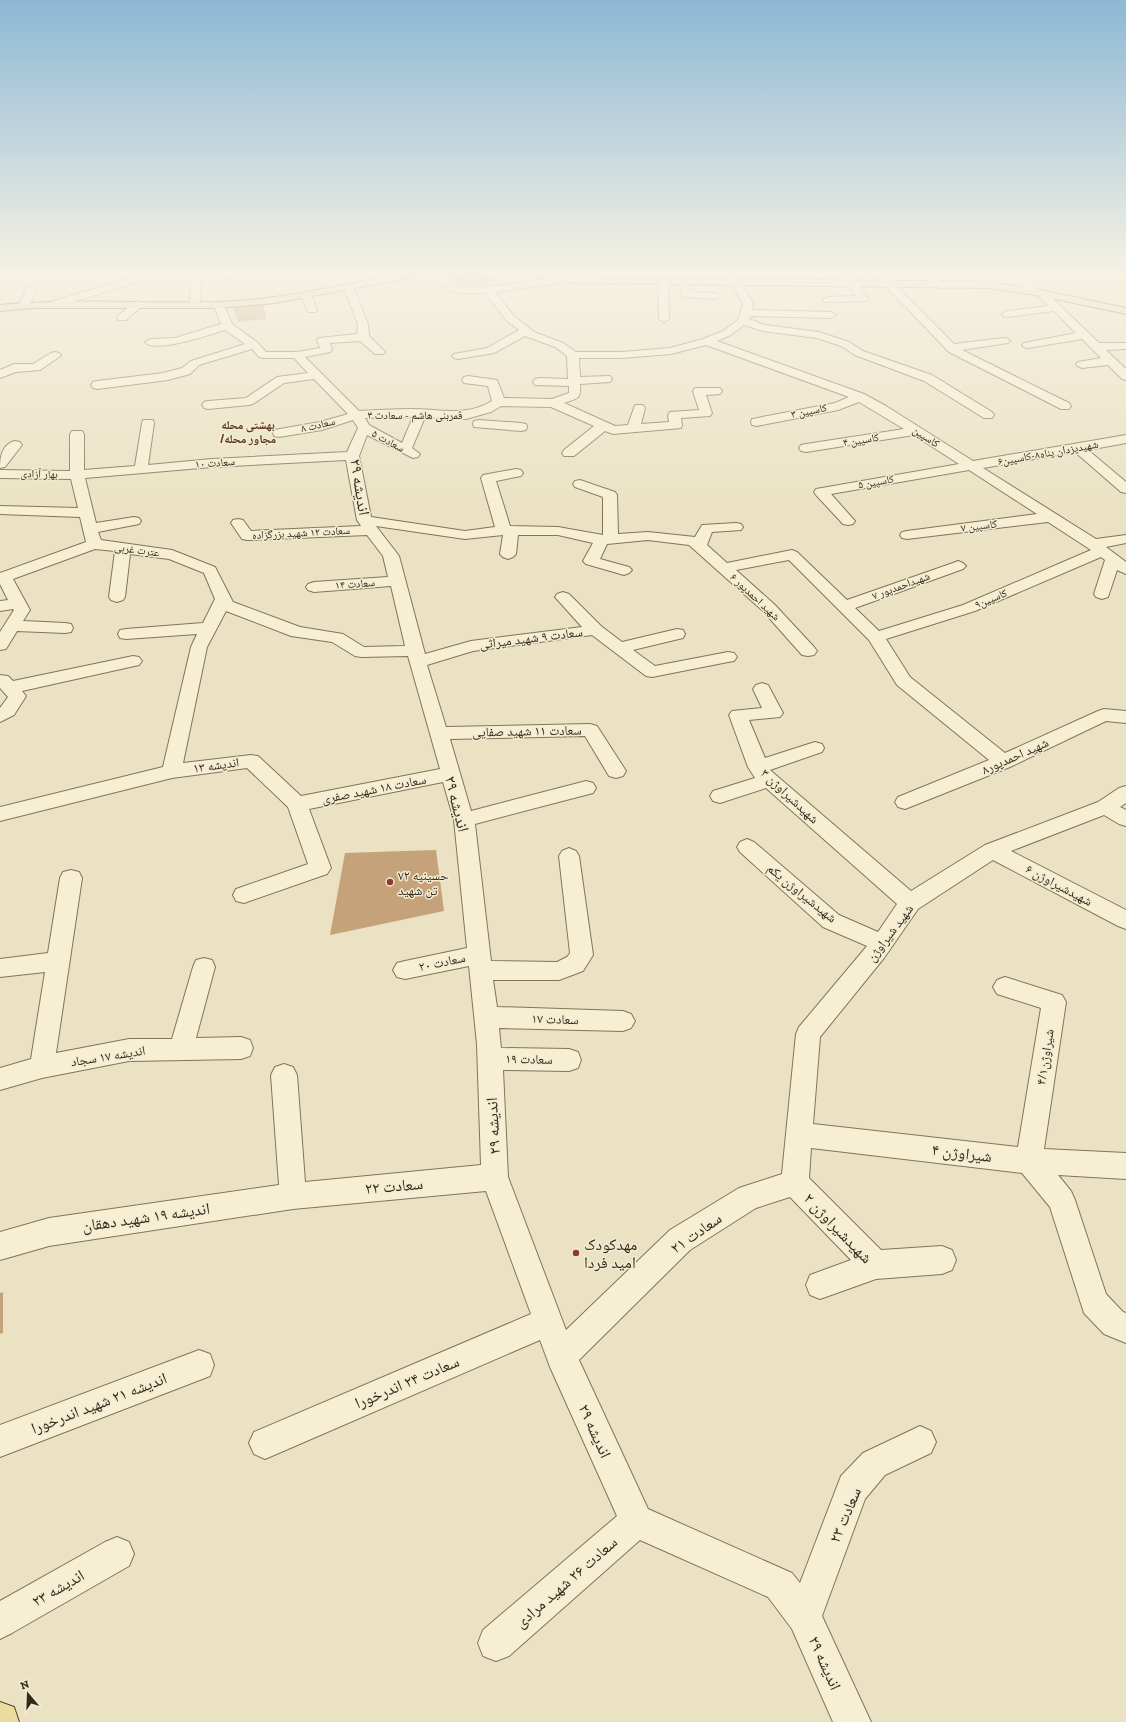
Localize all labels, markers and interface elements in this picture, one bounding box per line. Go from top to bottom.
street label: کاسپین ۳ [790,401,829,421]
street label: قمربنی هاشم - سعادت ۳ [367,409,463,423]
street label: سعادت ۸ [299,415,337,435]
district label: بهشتی محله /مجاور محله [220,418,277,446]
street label: کاسپین [910,424,942,451]
street label: سعادت ۵ [369,427,407,455]
street label: کاسپین ۴ [842,431,880,449]
street label: شهیدیزدان پناه۸-کاسپین۶ [997,438,1099,468]
street label: سعادت ۱۰ [195,455,235,471]
street label: اندیشه ۲۹ [346,457,374,517]
street label: بهار آزادی [20,467,58,481]
street label: کاسپین ۵ [857,472,895,492]
street label: کاسپین ۷ [960,517,998,535]
street label: سعادت ۱۲ شهید بزرگزاده [252,524,350,542]
street label: عترت غربی [114,540,161,560]
street label: شهیداحمدپور ۷ [870,570,932,603]
street label: شهید احمدپور ۶ [727,571,783,623]
street label: سعادت ۱۴ [335,576,375,592]
street label: کاسپین۹ [973,586,1010,612]
street label: سعادت ۹ شهید میراثی [478,624,584,653]
street label: سعادت ۱۱ شهید صفایی [472,723,582,740]
street label: شهید احمدپور۸ [979,735,1051,778]
street label: اندیشه ۱۳ [192,754,240,776]
street label: شهیدشیراوژن ۳ [757,765,822,827]
street label: سعادت ۱۸ شهید صفری [320,772,428,807]
street label: اندیشه ۲۹ [441,774,473,834]
street label: شهیدشیراوژن یکم [764,860,840,926]
street label: شهیدشیراوژن ۶ [1023,861,1095,910]
place label: حسینیه ۷۲ تن شهید [398,868,449,899]
marker: حسینیه ۷۲ تن شهید [385,877,395,887]
street label: شهید شیراوژن [864,901,917,965]
street label: سعادت ۲۰ [417,950,467,974]
street label: سعادت ۱۷ [531,1011,579,1027]
street label: شیراوژن۴/۱ [1033,1028,1058,1086]
street label: اندیشه ۱۷ سجاد [70,1043,146,1070]
street label: سعادت ۱۹ [505,1051,553,1067]
street label: اندیشه ۲۹ [482,1097,504,1155]
street label: شیراوژن ۴ [931,1140,993,1167]
street label: سعادت ۲۲ [364,1174,424,1198]
street label: شهیدشیراوژن ۲ [799,1189,876,1268]
street label: اندیشه ۱۹ شهید دهقان [81,1199,211,1236]
street label: سعادت ۲۱ [667,1209,725,1257]
place label: مهدکودک امید فردا [584,1235,637,1272]
marker: مهدکودک امید فردا [571,1248,581,1258]
street label: سعادت ۲۴ اندرخورا [352,1351,462,1413]
street label: اندیشه ۲۱ شهید اندرخورا [28,1368,170,1438]
street label: اندیشه ۲۹ [575,1401,615,1461]
street label: سعادت ۲۳ [825,1485,865,1545]
street label: سعادت ۲۶ شهید مرادی [511,1532,622,1632]
street label: اندیشه ۲۳ [29,1565,87,1611]
street label: اندیشه ۲۹ [805,1633,845,1693]
north arrow [8,1674,48,1714]
text: N [19,1677,32,1693]

